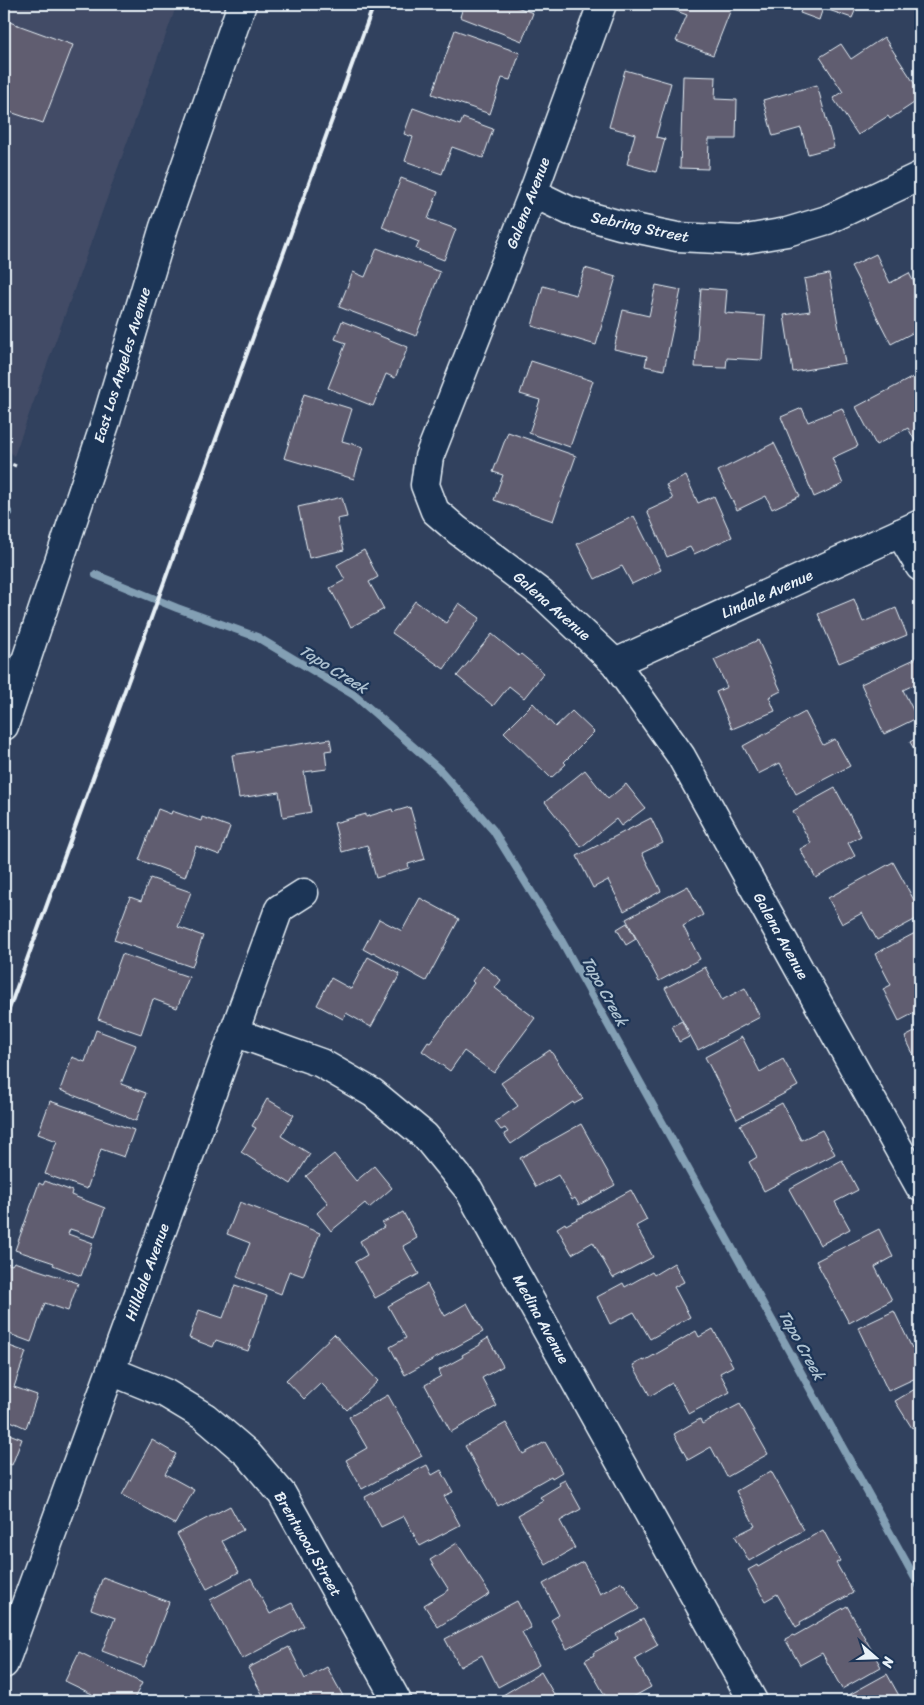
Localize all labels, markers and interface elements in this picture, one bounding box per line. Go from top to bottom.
street label: Galena Avenue [499,153,557,253]
street label: Sebring Street [589,204,692,250]
street label: East Los Angeles Avenue [86,284,158,446]
street label: Lindale Avenue [717,562,817,626]
street label: Galena Avenue [507,565,597,647]
water label: Tapo Creek [294,636,376,703]
street label: Galena Avenue [746,888,816,984]
water label: Tapo Creek [574,950,637,1033]
street label: Hilldale Avenue [117,1220,177,1324]
street label: Medina Avenue [506,1269,576,1369]
water label: Tapo Creek [771,1304,834,1387]
street label: Brentwood Street [267,1486,349,1602]
north arrow [852,1632,902,1682]
text: N [874,1653,901,1671]

